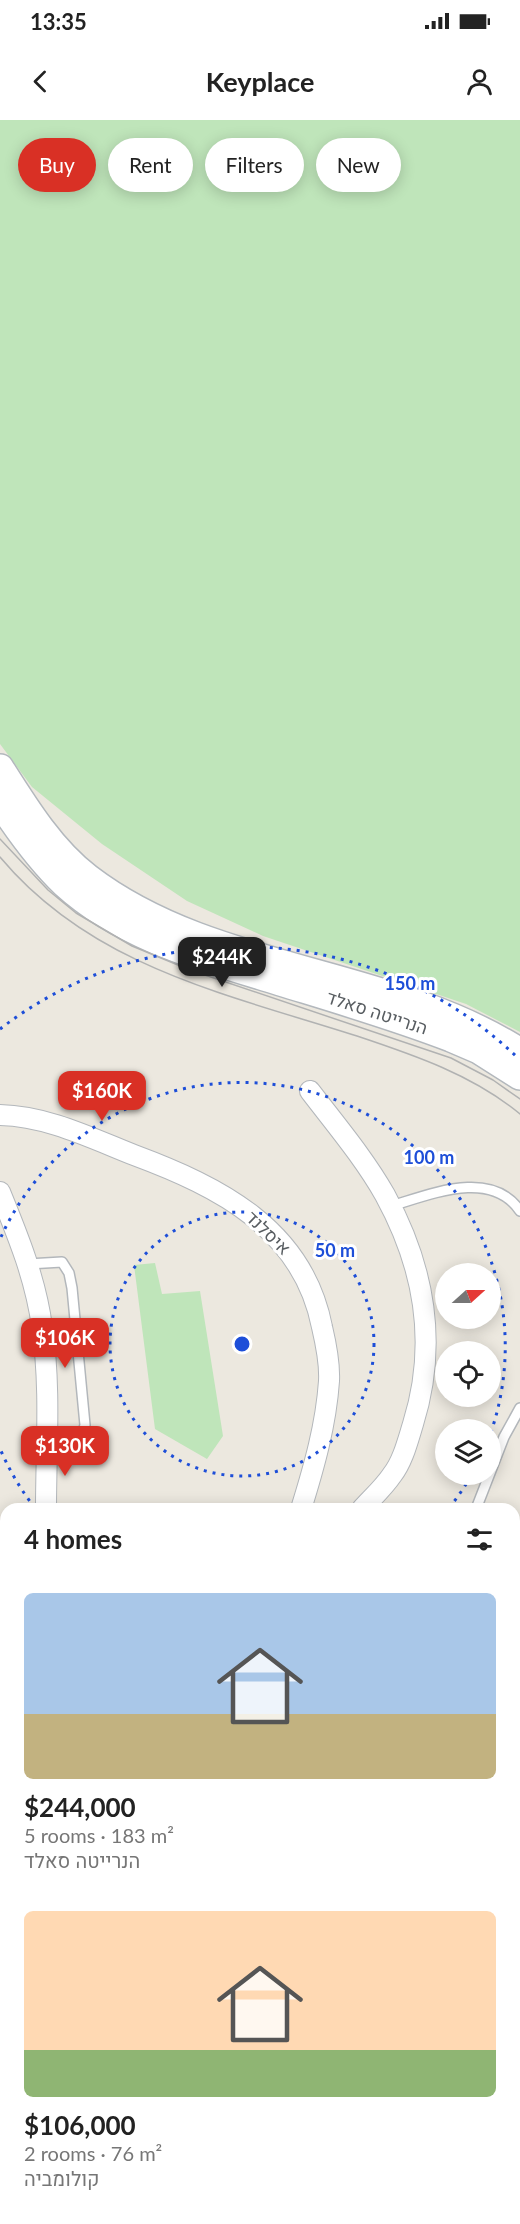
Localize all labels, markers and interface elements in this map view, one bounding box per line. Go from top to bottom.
text: 13:35 [30,8,87,35]
icon: back [24,65,57,98]
text: Keyplace [206,65,314,98]
icon: person [463,65,496,98]
chip: Buy [18,138,96,192]
chip: Rent [108,138,193,192]
chip: Filters [205,138,304,192]
chip: New [316,138,401,192]
pin: $244K [180,937,264,988]
text: $244K [192,944,252,968]
text: 150 m [385,972,435,994]
street label: הנרייטה סאלד [324,985,431,1039]
pin: $160K [60,1071,144,1122]
text: $160K [72,1078,132,1102]
text: 100 m [404,1146,454,1168]
street label: איסלנד [242,1206,296,1259]
text: 50 m [315,1239,355,1261]
north arrow [435,1263,501,1329]
map controls [435,1263,501,1485]
pin: $106K [23,1318,107,1369]
text: $106K [35,1325,95,1349]
centre of rings [232,1334,252,1354]
button: locate [435,1341,501,1407]
button: layers [435,1419,501,1485]
pin: $130K [23,1426,107,1477]
text: $130K [35,1433,95,1457]
text: 4 homes [24,1523,122,1555]
icon: filters [463,1523,496,1556]
icon: home [206,1632,314,1740]
text: $244,000 [24,1791,136,1823]
text: 5 rooms · 183 m² [24,1823,174,1847]
text: הנרייטה סאלד [24,1848,140,1872]
icon: home [206,1950,314,2058]
text: $106,000 [24,2109,136,2141]
text: 2 rooms · 76 m² [24,2141,162,2165]
text: קולומביה [24,2166,100,2190]

